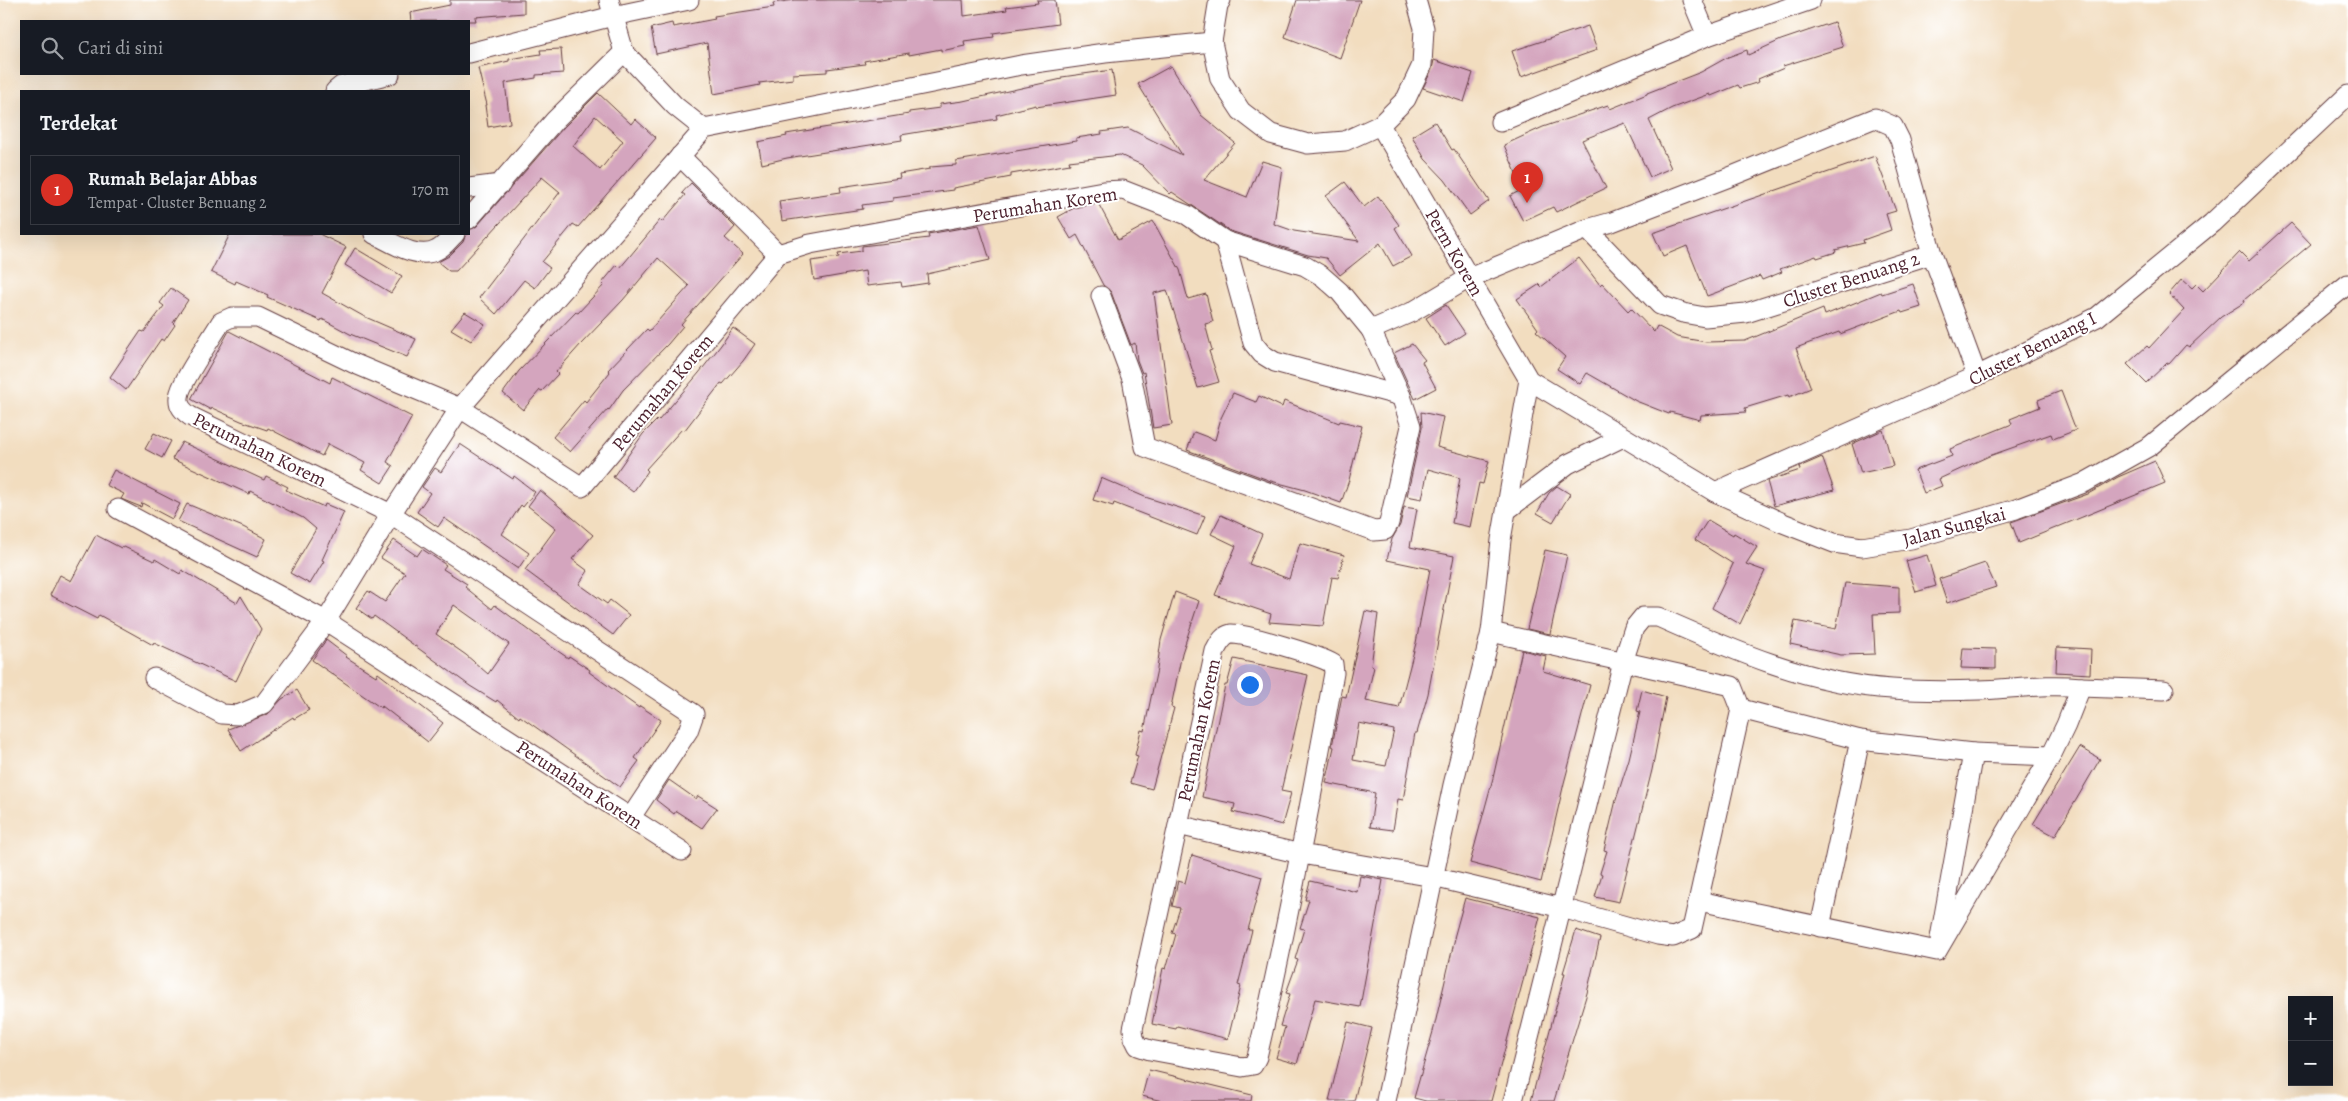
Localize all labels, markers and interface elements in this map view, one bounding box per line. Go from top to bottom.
search box [20,20,470,75]
icon: search [38,34,66,62]
text: Cari di sini [78,35,163,61]
text: Terdekat [40,109,118,137]
pin: 1 [1511,162,1543,203]
text: Rumah Belajar Abbas [88,166,257,192]
text: 1 [54,179,60,201]
text: 170 m [412,179,449,201]
street label: Perumahan Korem [971,181,1119,229]
text: Tempat · Cluster Benuang 2 [88,192,267,214]
street label: Perm Korem [1419,204,1490,301]
street label: Cluster Benuang 2 [1780,246,1923,314]
street label: Cluster Benuang I [1964,306,2101,392]
street label: Perumahan Korem [606,328,720,457]
street label: Perumahan Korem [188,406,331,494]
street label: Jalan Sungkai [1900,501,2009,553]
street label: Perumahan Korem [1171,656,1227,804]
your location [1237,672,1263,698]
street label: Perumahan Korem [511,734,648,836]
map controls [2288,996,2333,1086]
button: + [2288,996,2333,1041]
button: − [2288,1041,2333,1086]

